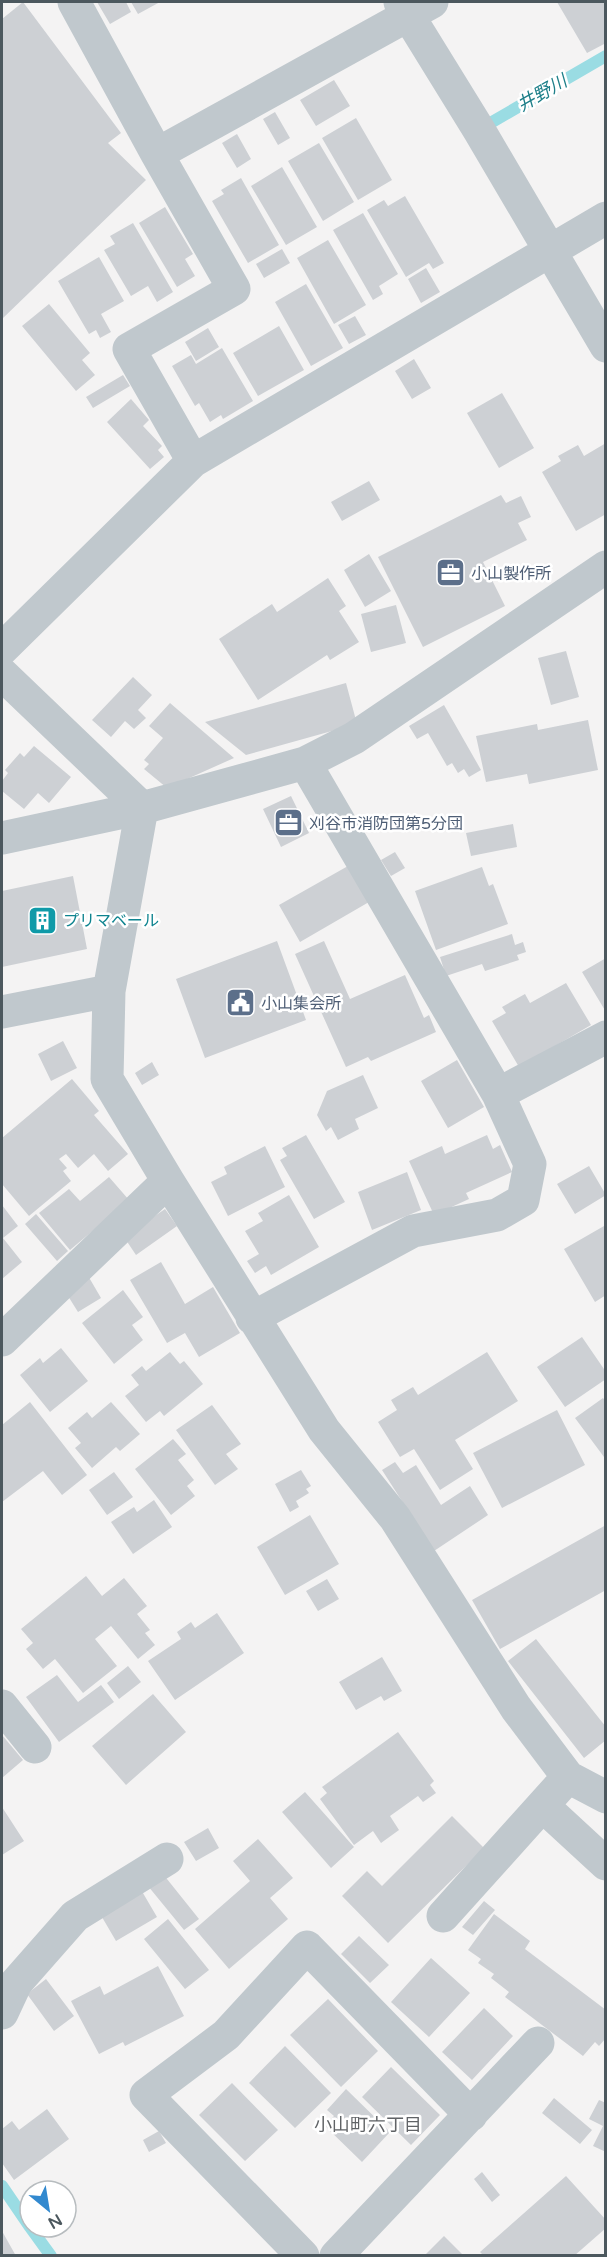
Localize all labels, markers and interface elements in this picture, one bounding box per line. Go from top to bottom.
water label: 井野川 [513,69,573,116]
office icon: 小山製作所 [434,557,466,589]
place label: 小山製作所 [471,564,551,584]
office icon: 刈谷市消防団第5分団 [272,807,304,839]
place label: 刈谷市消防団第5分団 [309,814,463,834]
building icon: プリマベール [26,904,58,936]
place label: プリマベール [63,911,159,931]
public building icon: 小山集会所 [224,987,256,1019]
place label: 小山集会所 [261,994,341,1014]
district label: 小山町六丁目 [314,2114,422,2136]
north arrow [18,2179,78,2239]
text: N [44,2209,66,2233]

